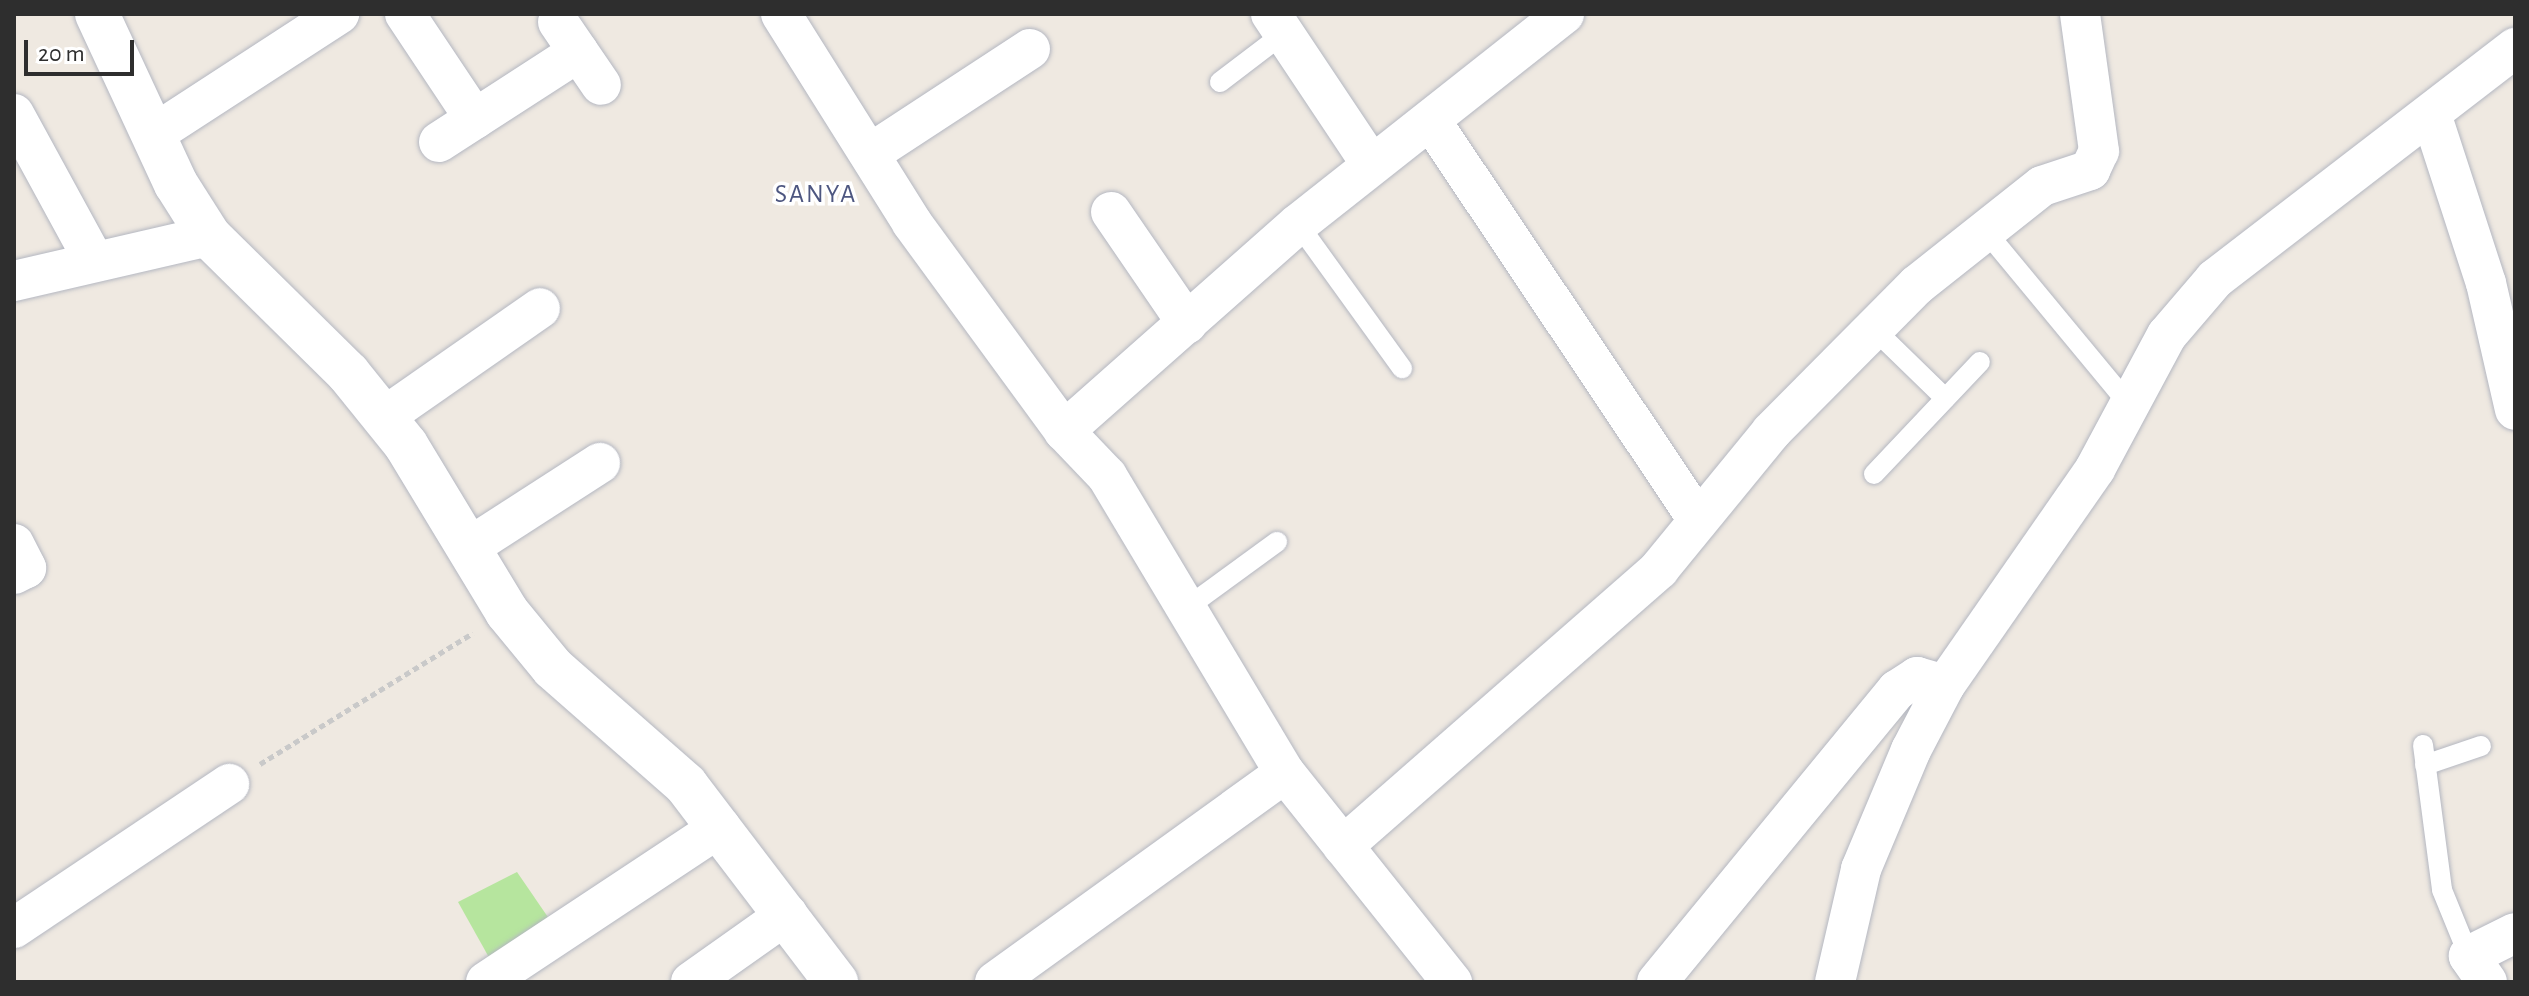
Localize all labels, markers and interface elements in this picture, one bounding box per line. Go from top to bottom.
scale bar [28,24,138,74]
text: 20 m [38,42,85,66]
district label: SANYA [775,179,857,211]

